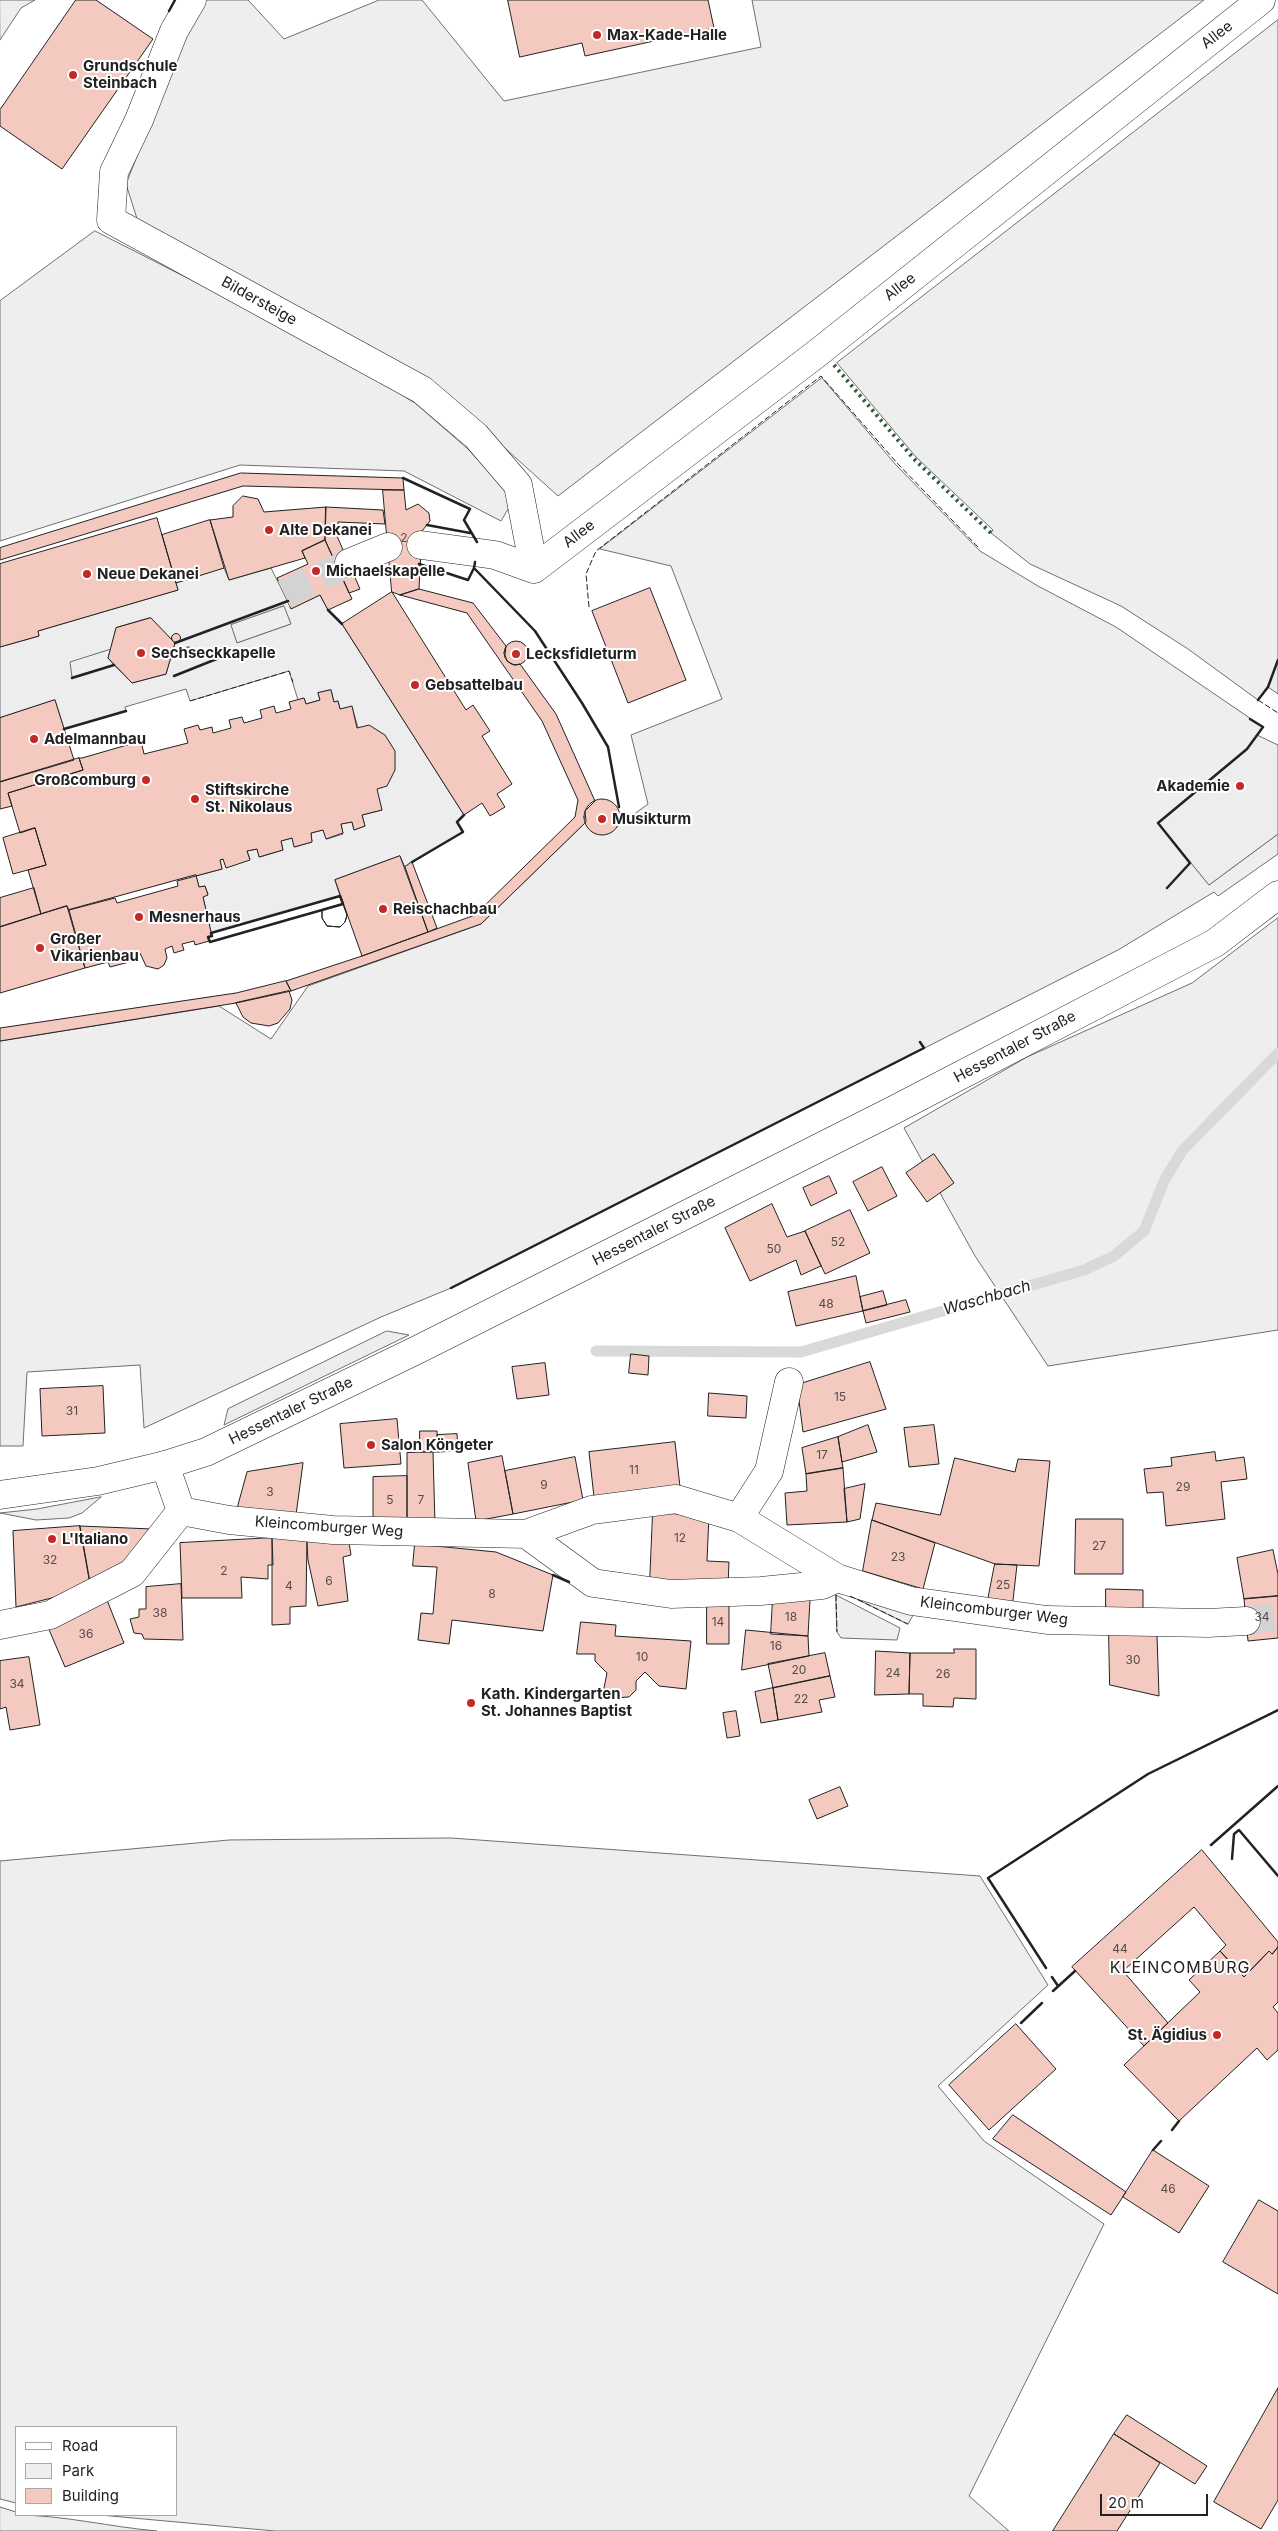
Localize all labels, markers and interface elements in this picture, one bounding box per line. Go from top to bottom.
street label: Allee [1198,17,1236,53]
place label: Max-Kade-Halle [607,26,727,44]
marker: Max-Kade-Halle [591,29,603,41]
place label: Grundschule Steinbach [83,57,177,92]
marker: Grundschule Steinbach [67,69,79,81]
street label: Allee [881,269,919,305]
street label: Bildersteige [218,273,300,329]
street label: Allee [560,516,598,552]
place label: Alte Dekanei [279,521,372,539]
marker: Alte Dekanei [263,524,275,536]
house number: 2 [400,531,408,545]
place label: Michaelskapelle [326,562,445,580]
place label: Neue Dekanei [97,565,199,583]
marker: Michaelskapelle [310,565,322,577]
marker: Neue Dekanei [81,568,93,580]
place label: Sechseckkapelle [151,644,276,662]
place label: Lecksfidleturm [526,645,637,663]
marker: Sechseckkapelle [135,647,147,659]
marker: Lecksfidleturm [510,648,522,660]
place label: Gebsattelbau [425,676,523,694]
marker: Gebsattelbau [409,679,421,691]
place label: Adelmannbau [44,730,146,748]
marker: Adelmannbau [28,733,40,745]
place label: Großcomburg [34,771,136,789]
marker: Großcomburg [140,774,152,786]
place label: Akademie [1156,777,1230,795]
marker: Akademie [1234,780,1246,792]
place label: Stiftskirche St. Nikolaus [205,781,292,816]
marker: Stiftskirche St. Nikolaus [189,793,201,805]
place label: Musikturm [612,810,691,828]
marker: Musikturm [596,813,608,825]
place label: Reischachbau [393,900,497,918]
marker: Reischachbau [377,903,389,915]
place label: Mesnerhaus [149,908,241,926]
marker: Mesnerhaus [133,911,145,923]
place label: Großer Vikarienbau [50,930,139,965]
marker: Großer Vikarienbau [34,942,46,954]
street label: Hessentaler Straße [951,1007,1079,1087]
street label: Hessentaler Straße [590,1192,718,1270]
house number: 52 [831,1235,845,1249]
house number: 50 [767,1242,781,1256]
water label: Waschbach [941,1276,1033,1320]
house number: 48 [818,1297,834,1311]
street label: Hessentaler Straße [226,1373,356,1449]
house number: 15 [834,1390,846,1404]
house number: 31 [66,1404,78,1418]
place label: Salon Köngeter [381,1436,493,1454]
marker: Salon Köngeter [365,1439,377,1451]
house number: 17 [816,1448,828,1462]
house number: 11 [629,1463,639,1477]
house number: 9 [540,1478,548,1492]
house number: 29 [1176,1480,1190,1494]
house number: 3 [266,1485,274,1499]
house number: 5 [386,1493,394,1507]
house number: 7 [418,1493,424,1507]
street label: Kleincomburger Weg [254,1513,404,1541]
place label: L'Italiano [62,1530,128,1548]
house number: 12 [674,1531,686,1545]
marker: L'Italiano [46,1533,58,1545]
house number: 27 [1092,1539,1106,1553]
house number: 23 [891,1550,905,1564]
house number: 32 [43,1553,57,1567]
house number: 2 [220,1564,228,1578]
house number: 6 [325,1574,333,1588]
house number: 25 [996,1578,1010,1592]
house number: 4 [285,1579,293,1593]
house number: 8 [488,1587,496,1601]
street label: Kleincomburger Weg [919,1593,1069,1629]
house number: 38 [153,1606,167,1620]
house number: 18 [785,1610,797,1624]
house number: 34 [1254,1610,1270,1624]
house number: 14 [712,1615,724,1629]
house number: 36 [79,1627,93,1641]
house number: 16 [770,1639,782,1653]
house number: 10 [636,1650,648,1664]
house number: 30 [1126,1653,1140,1667]
house number: 20 [792,1663,806,1677]
house number: 24 [886,1666,900,1680]
house number: 26 [936,1667,950,1681]
house number: 34 [9,1677,25,1691]
place label: Kath. Kindergarten St. Johannes Baptist [481,1685,632,1720]
house number: 22 [794,1692,808,1706]
marker: Kath. Kindergarten St. Johannes Baptist [465,1697,477,1709]
house number: 44 [1112,1942,1128,1956]
district label: KLEINCOMBURG [1108,1958,1252,1978]
place label: St. Ägidius [1127,2026,1207,2044]
marker: St. Ägidius [1211,2029,1223,2041]
house number: 46 [1160,2182,1176,2196]
legend [15,2426,178,2516]
text: Road [62,2436,98,2455]
text: Park [62,2461,94,2480]
scale bar [1103,2484,1210,2516]
text: Building [62,2486,119,2505]
text: 20 m [1108,2493,1144,2512]

